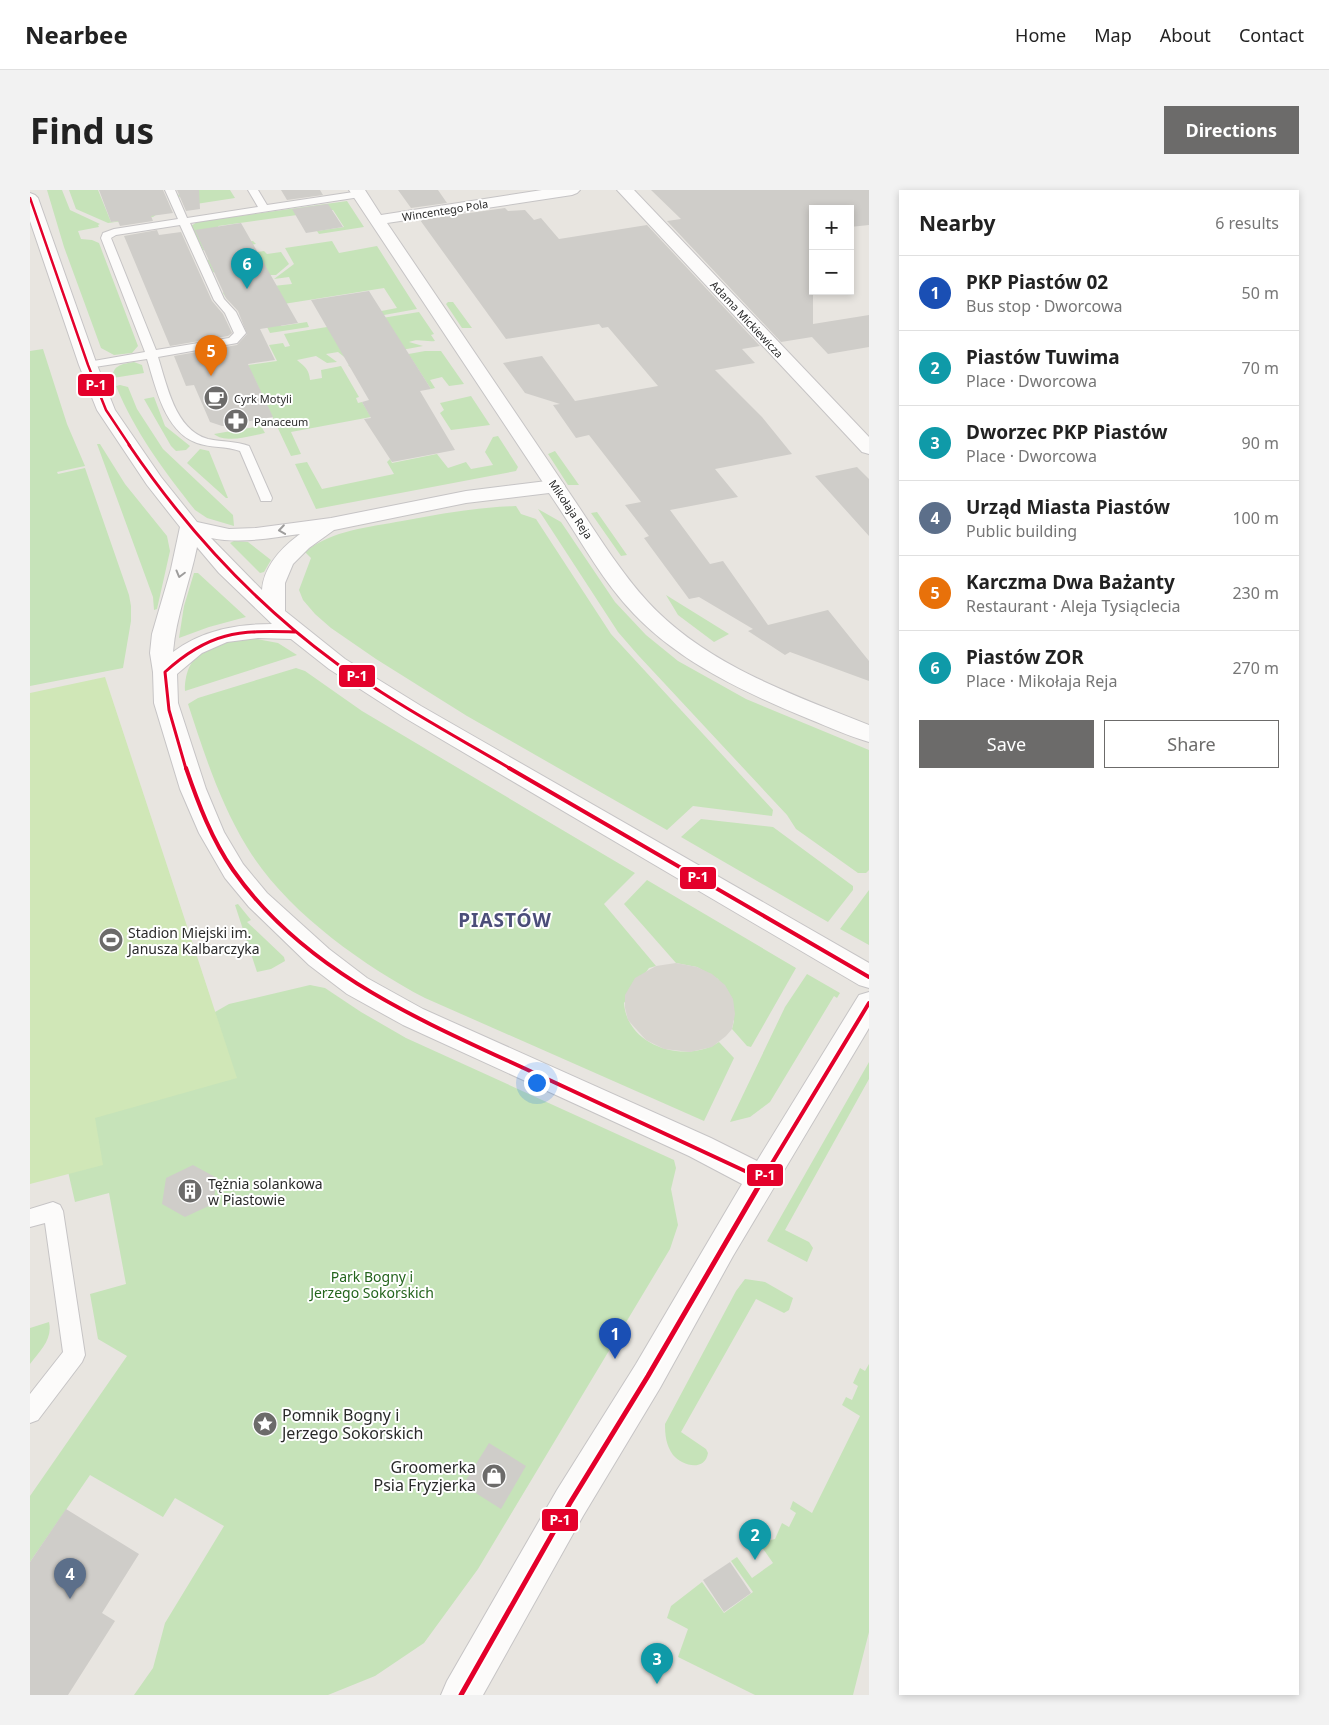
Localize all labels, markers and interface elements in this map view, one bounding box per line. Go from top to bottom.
text: Nearbee [25,18,128,51]
text: Home [1015,23,1066,47]
text: Map [1094,23,1132,47]
text: About [1160,23,1211,47]
text: Contact [1239,23,1304,47]
button: Directions [1164,106,1299,154]
text: Find us [30,107,154,154]
street label: Wincentego Pola [401,196,489,224]
map controls [809,205,854,295]
button: + [809,205,854,250]
text: Nearby [919,209,995,237]
text: 6 results [1215,212,1279,234]
pin: 6 [231,248,263,289]
button: − [809,250,854,295]
text: PKP Piastów 02 [966,269,1108,295]
street label: Adama Mickiewicza [707,277,787,361]
text: 1 [930,282,940,304]
text: 50 m [1242,282,1279,304]
text: Bus stop · Dworcowa [966,295,1123,317]
pin: 5 [195,335,227,376]
text: Piastów Tuwima [966,344,1120,370]
text: 2 [930,357,940,379]
text: 70 m [1242,357,1279,379]
text: Place · Dworcowa [966,370,1097,392]
line badge: P-1 [77,373,115,397]
text: P-1 [85,375,107,394]
cafe icon: Cyrk Motyli [203,385,229,411]
place label: Cyrk Motyli [234,391,292,406]
pharmacy icon: Panaceum [223,408,249,434]
place label: Panaceum [254,414,308,429]
text: Dworzec PKP Piastów [966,419,1168,445]
text: 3 [930,432,940,454]
text: 90 m [1242,432,1279,454]
text: Place · Dworcowa [966,445,1097,467]
street label: Mikołaja Reja [546,477,596,541]
text: Urząd Miasta Piastów [966,494,1170,520]
text: 4 [930,507,940,529]
text: 100 m [1232,507,1279,529]
text: Public building [966,520,1077,542]
one-way arrow [278,525,287,535]
text: Karczma Dwa Bażanty [966,569,1175,595]
one-way arrow [175,570,186,579]
text: 5 [930,582,940,604]
text: 230 m [1232,582,1279,604]
text: Restaurant · Aleja Tysiąclecia [966,595,1181,617]
text: Piastów ZOR [966,644,1084,670]
text: 6 [930,657,940,679]
text: 270 m [1232,657,1279,679]
line badge: P-1 [338,664,376,688]
text: P-1 [346,666,368,685]
text: Place · Mikołaja Reja [966,670,1117,692]
button: Save [919,720,1094,768]
button: Share [1104,720,1279,768]
line badge: P-1 [679,866,717,890]
text: P-1 [687,867,709,886]
district label: PIASTÓW [458,907,552,933]
place label: Stadion Miejski im. Janusza Kalbarczyka [126,923,260,958]
sports icon: Stadion Miejski im. Janusza Kalbarczyka [98,927,124,953]
your location [524,1070,550,1096]
line badge: P-1 [746,1163,784,1187]
text: P-1 [754,1165,776,1184]
place label: Tężnia solankowa w Piastowie [208,1174,323,1209]
building icon: Tężnia solankowa w Piastowie [177,1178,203,1204]
park label: Park Bogny i Jerzego Sokorskich [308,1267,434,1302]
pin: 1 [599,1318,631,1359]
place label: Pomnik Bogny i Jerzego Sokorskich [280,1404,423,1444]
place icon: Pomnik Bogny i Jerzego Sokorskich [252,1411,278,1437]
place label: Groomerka Psia Fryzjerka [374,1456,476,1496]
shop icon: Groomerka Psia Fryzjerka [481,1463,507,1489]
line badge: P-1 [541,1508,579,1532]
text: P-1 [549,1510,571,1529]
pin: 2 [739,1519,771,1560]
pin: 4 [54,1558,86,1599]
pin: 3 [641,1643,673,1684]

